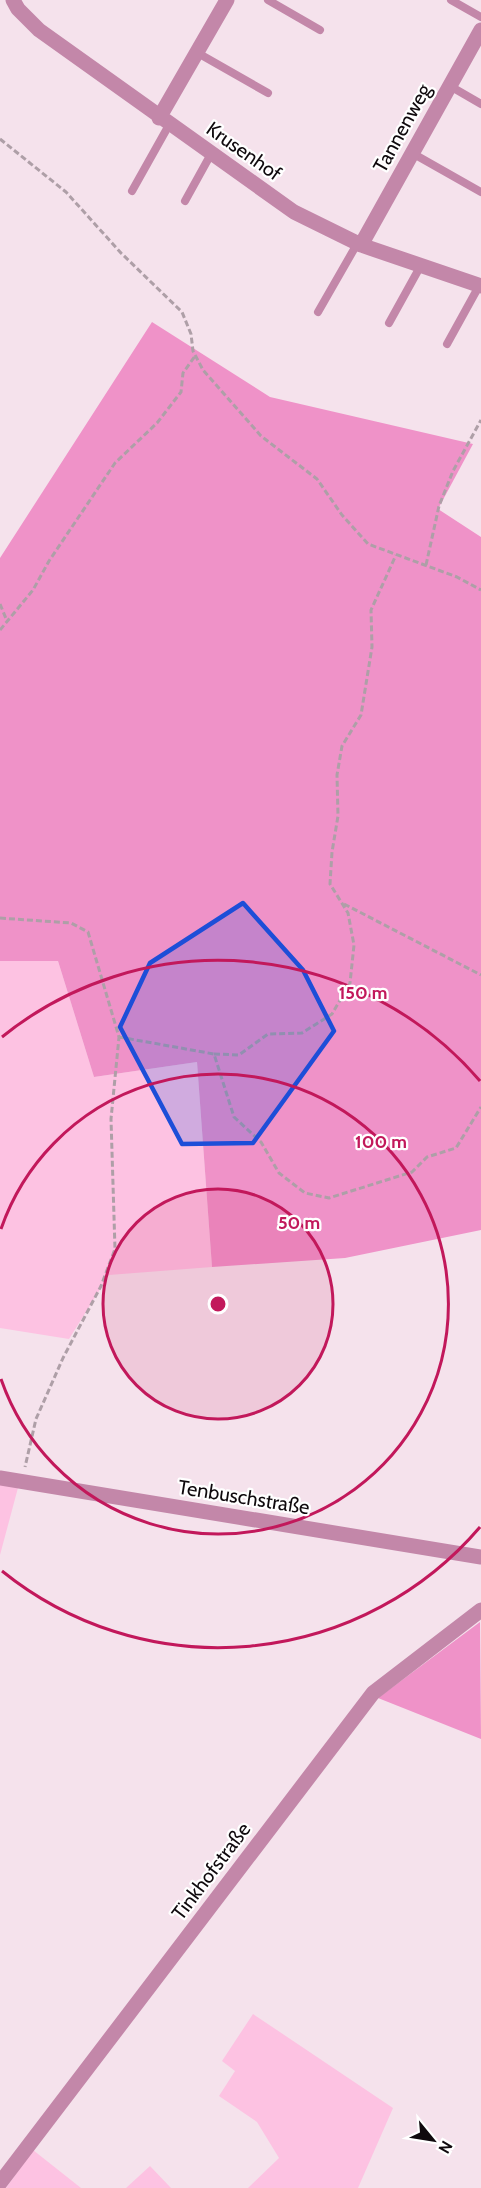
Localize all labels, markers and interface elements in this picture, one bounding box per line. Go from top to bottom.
street label: Tannenweg [368,79,437,176]
street label: Krusenhof [202,116,286,186]
text: 150 m [339,982,387,1004]
text: 100 m [355,1131,407,1153]
text: 50 m [278,1212,320,1234]
centre of rings [208,1294,228,1314]
street label: Tenbuschstraße [177,1475,311,1519]
street label: Tinkhofstraße [167,1818,255,1924]
north arrow [403,2110,463,2170]
text: N [435,2138,457,2157]

